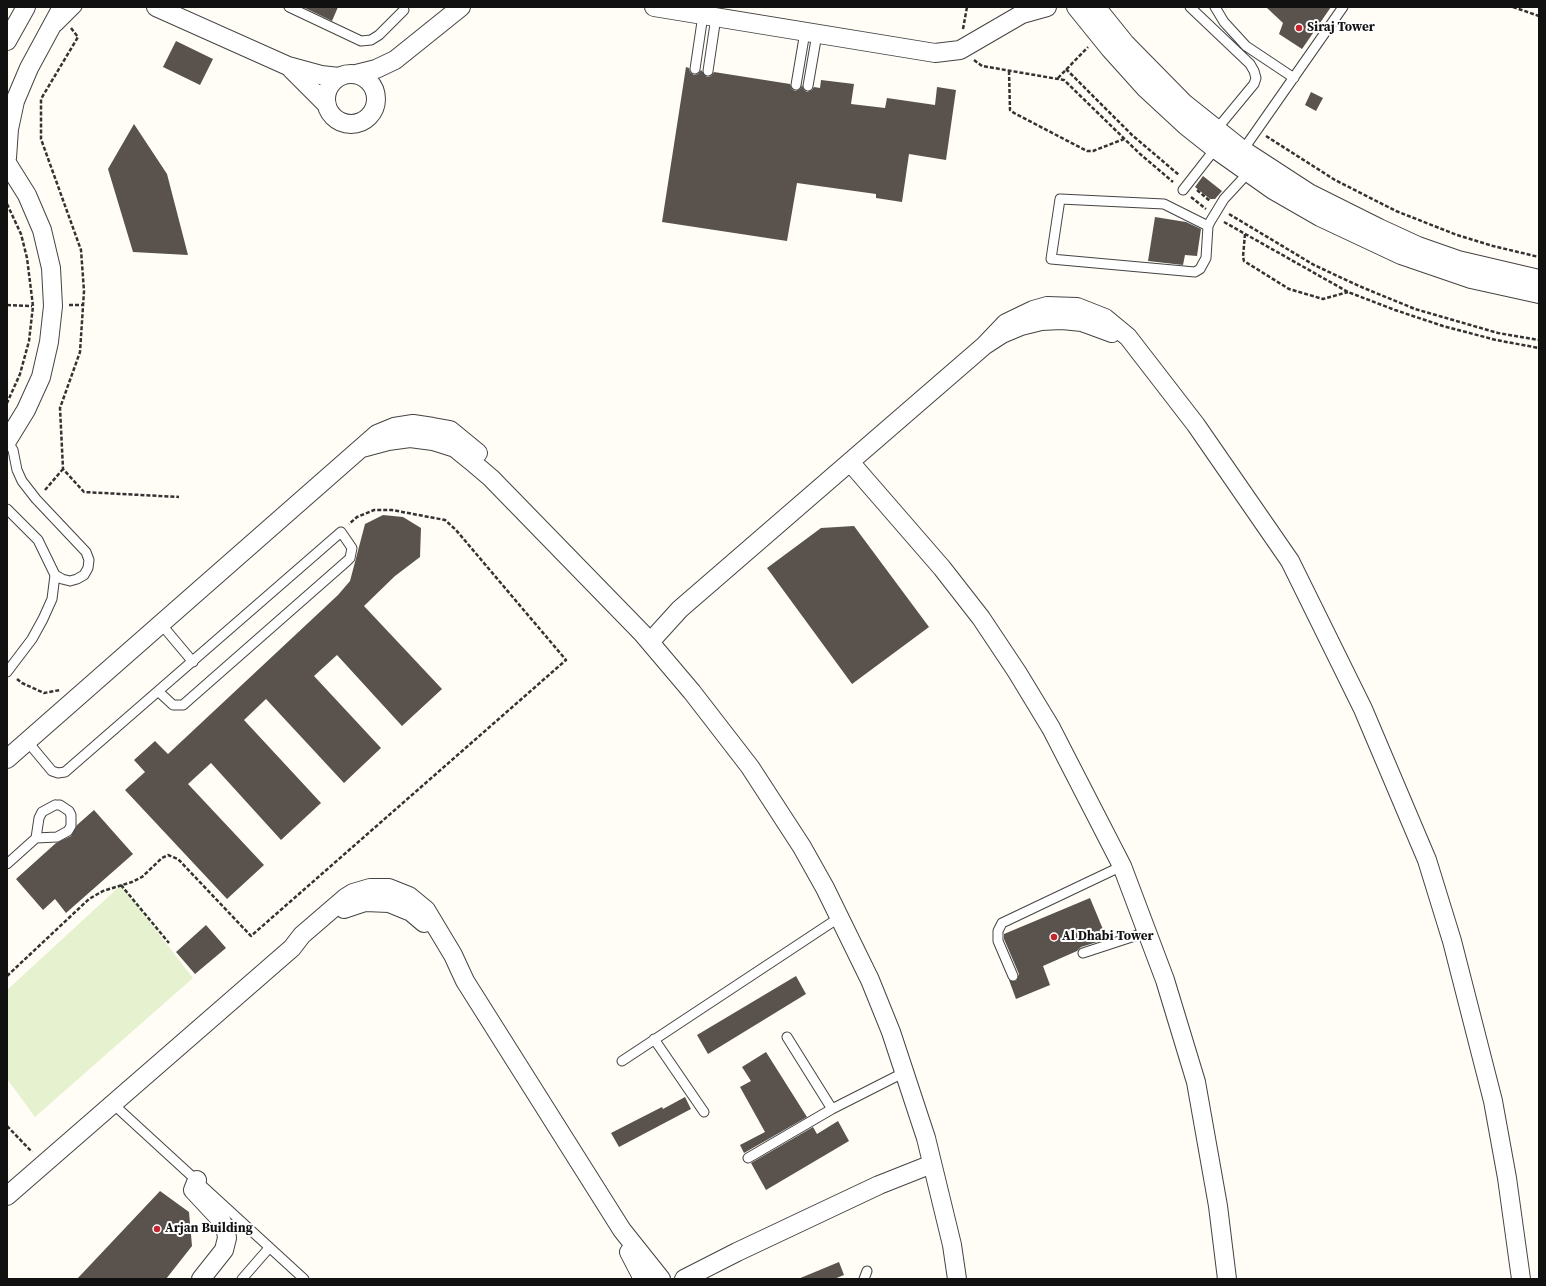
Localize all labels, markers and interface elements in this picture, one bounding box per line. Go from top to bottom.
place label: Siraj Tower [1307,20,1375,36]
marker: Siraj Tower [1294,23,1304,33]
place label: Al Dhabi Tower [1062,929,1154,945]
marker: Al Dhabi Tower [1049,932,1059,942]
place label: Arjan Building [165,1221,253,1237]
marker: Arjan Building [152,1224,162,1234]

